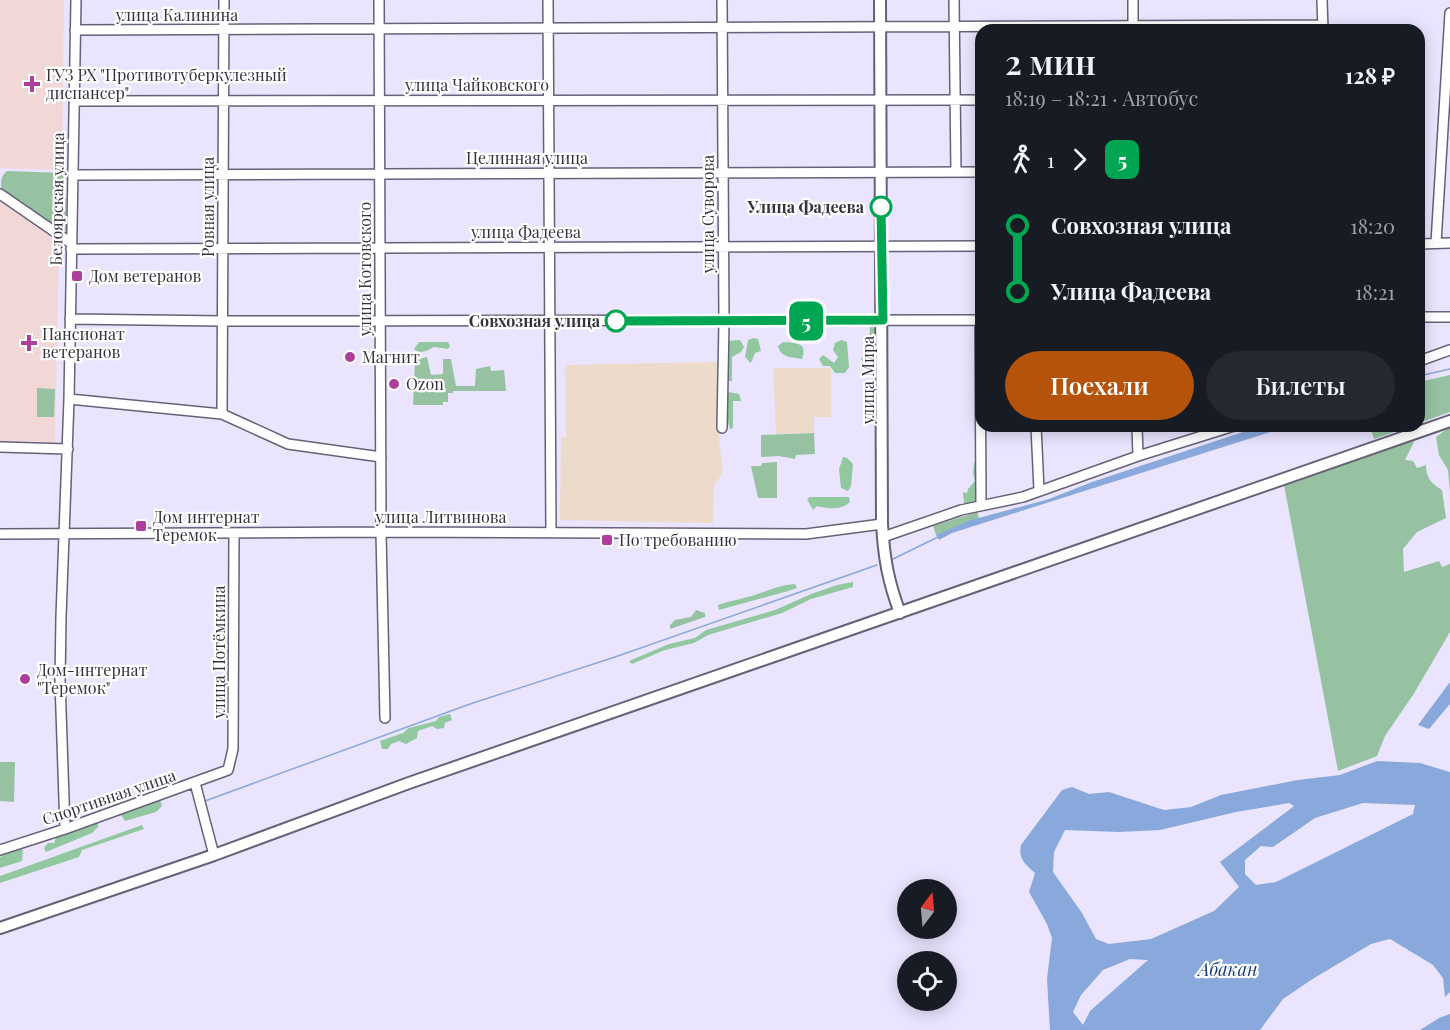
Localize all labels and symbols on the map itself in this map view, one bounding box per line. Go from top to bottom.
street label: улица Калинина [115,4,238,25]
place label: ГУЗ РХ "Противотуберкулезный диспансер" [46,64,287,103]
street label: улица Чайковского [404,74,549,95]
marker: ГУЗ РХ "Противотуберкулезный диспансер" [23,75,41,93]
street label: Белоярская улица [45,132,68,266]
street label: Целинная улица [466,147,588,168]
street label: улица Суворова [697,155,718,274]
street label: Ровная улица [197,157,218,257]
place label: Улица Фадеева [747,196,865,217]
marker: Улица Фадеева [870,196,892,218]
street label: улица Котовского [354,201,375,337]
street label: улица Фадеева [470,221,581,242]
place label: Дом ветеранов [89,265,202,286]
marker: Дом ветеранов [70,269,84,283]
line badge: 5 [786,302,826,340]
place label: Совхозная улица [469,310,601,331]
marker: Совхозная улица [605,310,627,332]
place label: Пансионат ветеранов [42,323,125,362]
marker: Пансионат ветеранов [20,334,38,352]
street label: улица Мира [857,336,878,425]
place label: Магнит [362,346,420,367]
marker: Магнит [343,350,357,364]
place label: Ozon [406,373,444,394]
marker: Ozon [387,377,401,391]
place label: Дом интернат Теремок [153,506,260,545]
street label: улица Литвинова [374,506,507,527]
marker: Дом интернат Теремок [134,519,148,533]
place label: По требованию [619,529,737,550]
marker: По требованию [600,533,614,547]
street label: улица Потёмкина [208,585,229,720]
place label: Дом-интернат "Теремок" [37,659,147,698]
marker: Дом-интернат "Теремок" [18,672,32,686]
street label: Спортивная улица [39,764,178,829]
north arrow [897,879,957,939]
water label: Абакан [1196,957,1258,981]

